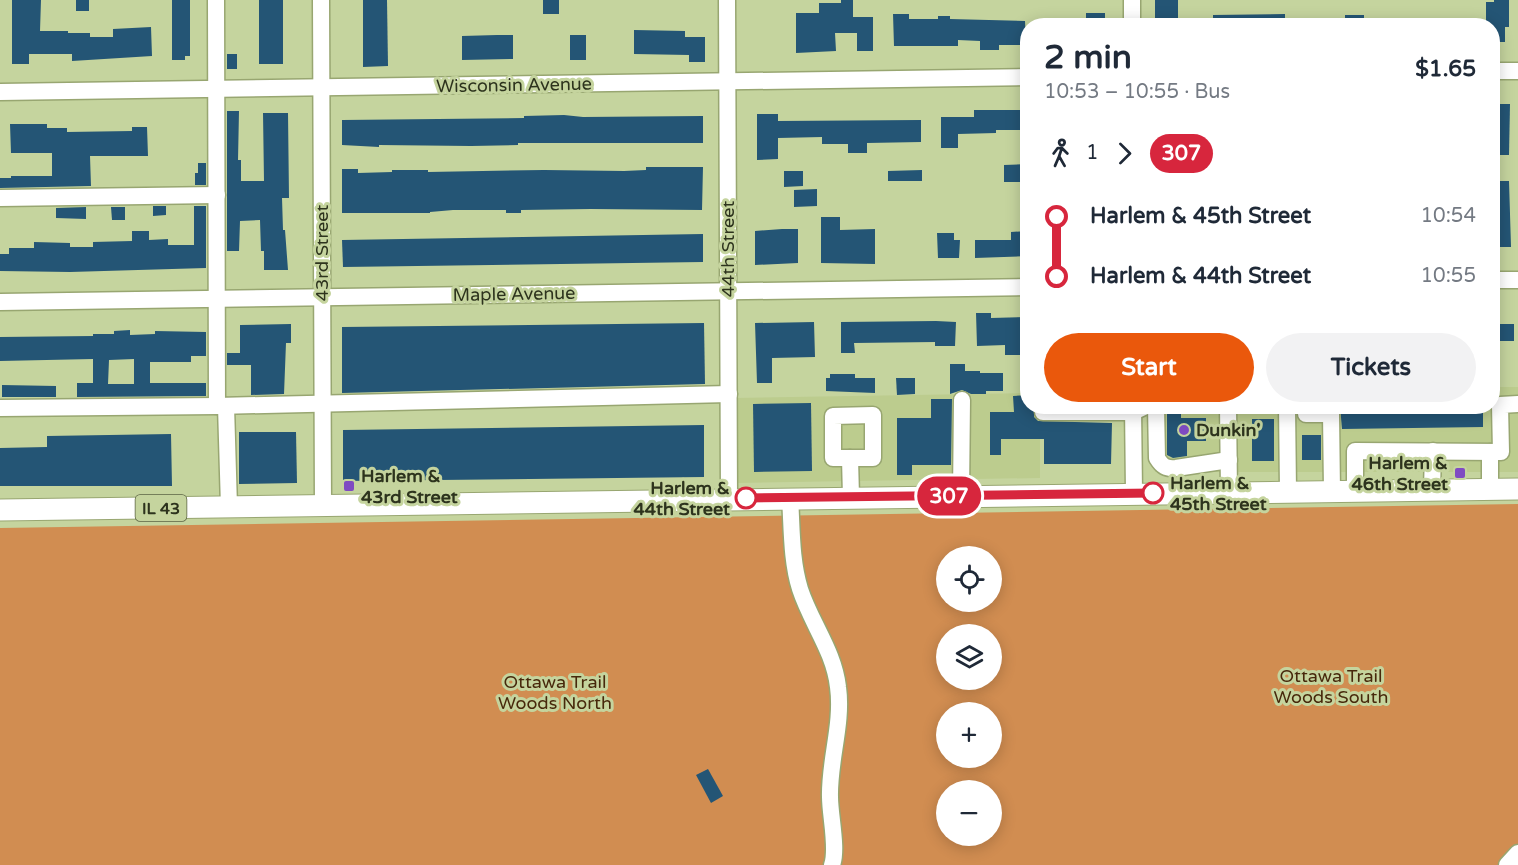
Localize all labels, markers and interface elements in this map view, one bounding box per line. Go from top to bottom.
text: 2 min [1044,38,1132,77]
text: $1.65 [1415,56,1476,82]
street label: Wisconsin Avenue [436,73,592,97]
text: 10:53 – 10:55 · Bus [1044,80,1230,104]
icon: walk [1044,137,1077,170]
icon: forward [1108,137,1141,170]
text: 1 [1086,141,1099,165]
text: 307 [1162,141,1201,166]
street label: 44th Street [717,201,739,297]
text: Harlem & 45th Street [1090,203,1311,229]
text: 10:54 [1421,204,1476,228]
street label: 43rd Street [311,205,333,301]
text: Harlem & 44th Street [1090,263,1311,289]
text: 10:55 [1421,264,1476,288]
street label: Maple Avenue [452,282,576,306]
button: Start [1044,333,1254,402]
button: Tickets [1266,333,1476,402]
place label: Dunkin' [1196,419,1261,441]
marker: Dunkin' [1177,423,1191,437]
place label: Harlem & 46th Street [1351,452,1448,495]
place label: Harlem & 43rd Street [361,465,458,508]
marker: Harlem & 46th Street [1453,466,1467,480]
place label: Harlem & 45th Street [1170,472,1267,515]
line badge: 307 [914,476,984,516]
place label: Harlem & 44th Street [633,477,730,520]
marker: Harlem & 43rd Street [342,479,356,493]
marker: Harlem & 45th Street [1142,482,1164,504]
text: 307 [929,484,969,509]
marker: Harlem & 44th Street [735,487,757,509]
road number: IL 43 [136,495,186,521]
map controls [936,546,1002,846]
button: locate [936,546,1002,612]
button: layers [936,624,1002,690]
park label: Ottawa Trail Woods South [1274,665,1388,708]
park label: Ottawa Trail Woods North [498,671,612,714]
button: + [936,702,1002,768]
button: − [936,780,1002,846]

